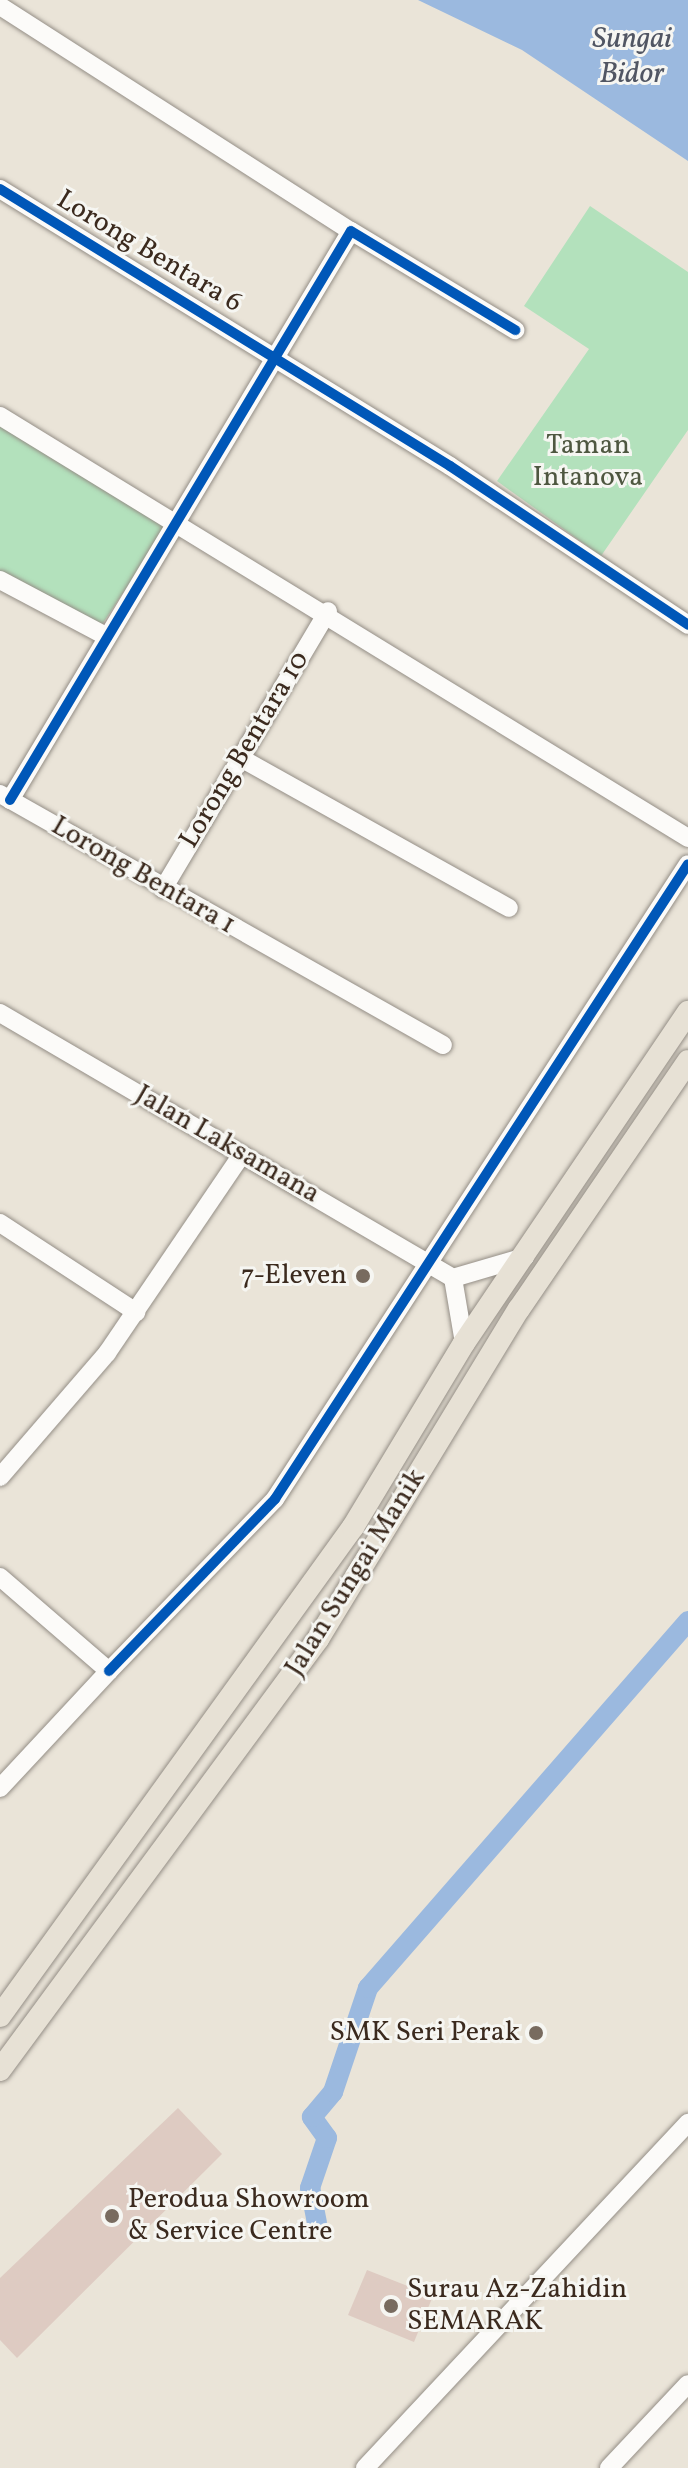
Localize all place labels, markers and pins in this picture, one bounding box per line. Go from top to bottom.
place label: 7-Eleven [241,1259,347,1293]
marker: 7-Eleven [354,1267,372,1285]
place label: SMK Seri Perak [329,2016,520,2050]
marker: SMK Seri Perak [527,2024,545,2042]
place label: Perodua Showroom & Service Centre [128,2183,369,2249]
marker: Perodua Showroom & Service Centre [103,2207,121,2225]
place label: Surau Az-Zahidin SEMARAK [407,2273,627,2339]
marker: Surau Az-Zahidin SEMARAK [382,2297,400,2315]

